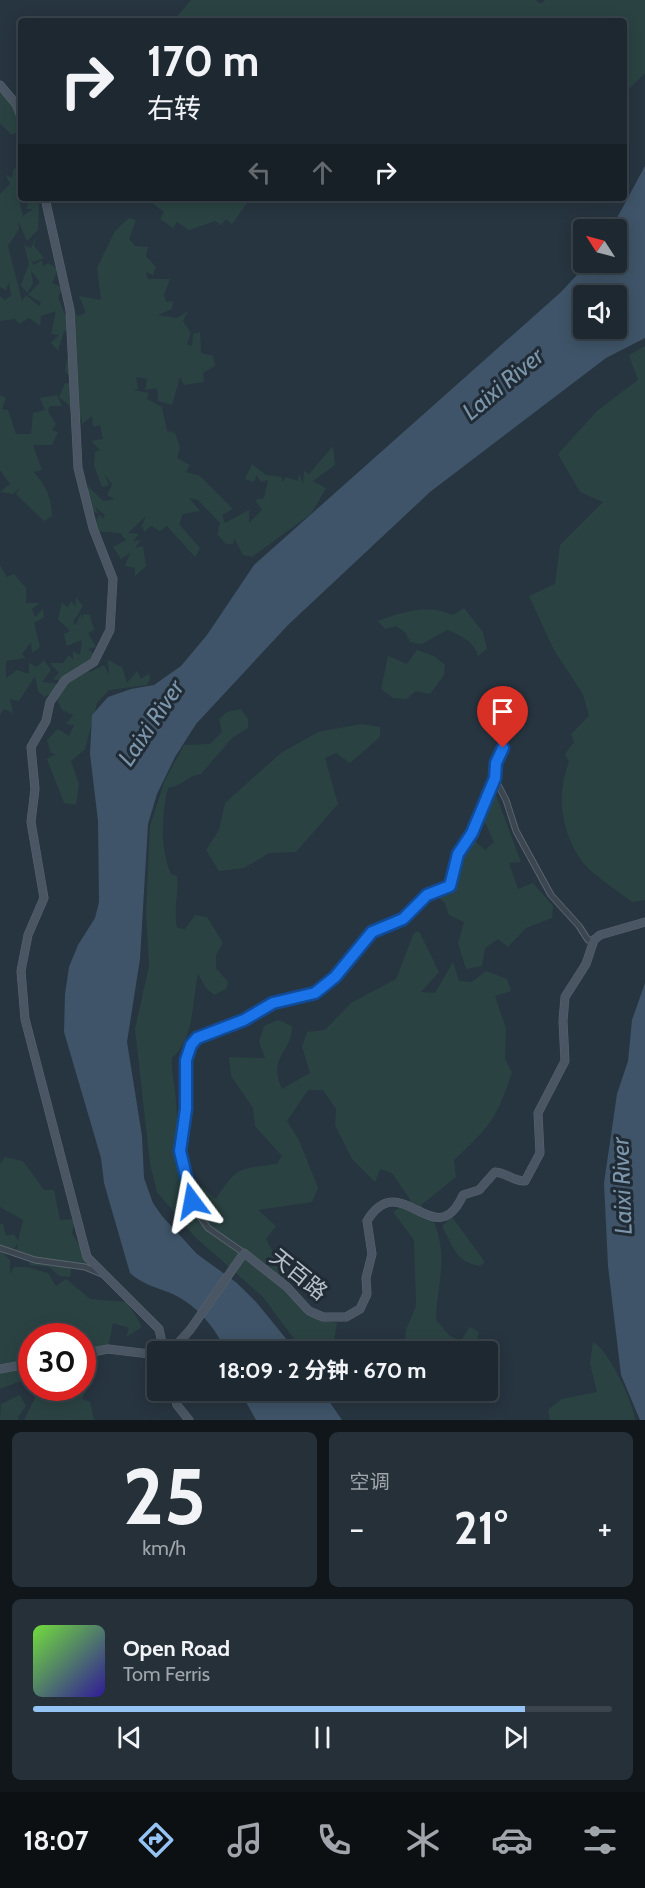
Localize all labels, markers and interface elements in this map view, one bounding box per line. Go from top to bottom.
text: 170 m [147,35,259,87]
icon: right [48,42,126,120]
text: 右转 [147,92,201,125]
icon: left [243,156,276,189]
icon: ahead [306,156,339,189]
icon: right [369,156,402,189]
north arrow [573,219,627,273]
map controls [573,219,627,339]
button: sound [573,285,627,339]
water label: Laixi River [456,340,550,426]
water label: Laixi River [111,673,191,771]
pin [477,686,528,748]
icon: arrive [486,695,519,728]
water label: Laixi River [605,1135,638,1235]
position arrow [160,1169,224,1233]
street label: 天百路 [265,1243,333,1306]
speed limit sign: 30 [18,1323,96,1401]
text: 18:09 · 2 分钟 · 670 m [219,1357,426,1384]
text: 25 [123,1449,206,1544]
text: 空调 [350,1470,390,1494]
text: 21° [454,1501,507,1555]
text: − [350,1508,364,1548]
text: + [597,1508,612,1548]
text: km/h [142,1536,186,1560]
text: Open Road [123,1635,230,1662]
text: Tom Ferris [123,1662,210,1686]
icon: previous [113,1721,146,1754]
icon: pause [306,1721,339,1754]
icon: next [499,1721,532,1754]
icon: directions [135,1819,177,1861]
icon: music [224,1819,266,1861]
icon: phone [313,1819,355,1861]
icon: climate [402,1819,444,1861]
icon: car [491,1819,533,1861]
icon: filters [579,1819,621,1861]
text: 18:07 [23,1824,89,1857]

